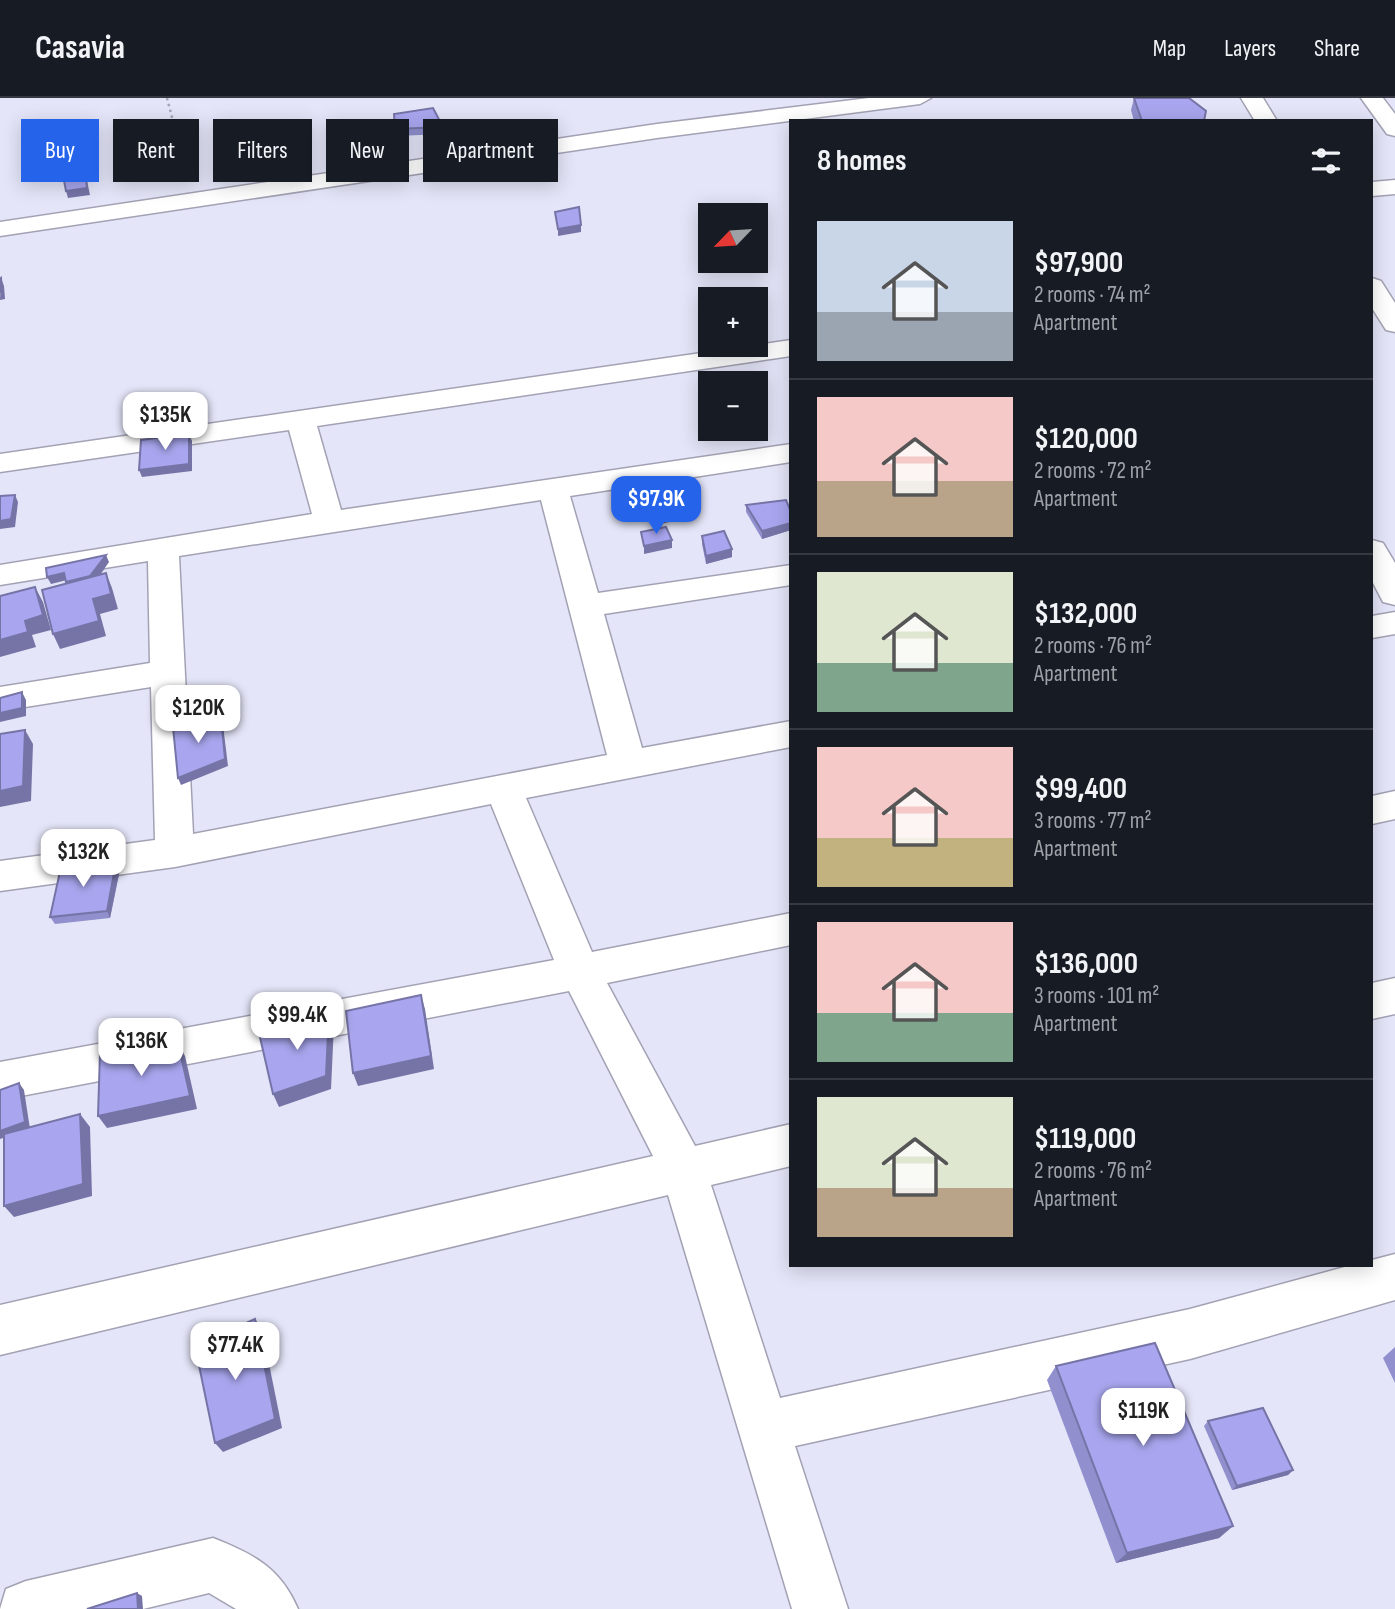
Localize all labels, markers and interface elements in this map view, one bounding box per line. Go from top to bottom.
text: Casavia [35,28,125,68]
text: Map [1153,34,1186,63]
text: Layers [1224,34,1276,63]
text: Share [1314,34,1360,63]
chip: Buy [21,119,99,182]
chip: Rent [113,119,199,182]
chip: Filters [213,119,312,182]
chip: New [326,119,409,182]
chip: Apartment [423,119,558,182]
icon: filters [1307,142,1345,180]
text: 8 homes [817,143,906,179]
north arrow [698,203,768,273]
map controls [698,203,768,441]
text: $97,900 [1034,245,1123,281]
icon: home [873,249,957,333]
text: 2 rooms · 74 m² [1034,281,1151,309]
button: + [698,287,768,357]
text: Apartment [1034,309,1118,337]
button: − [698,371,768,441]
pin: $135K [116,392,214,452]
text: $135K [139,401,191,429]
text: $120,000 [1034,421,1138,457]
icon: home [873,425,957,509]
text: 2 rooms · 72 m² [1034,457,1152,485]
pin: $97.9K [599,476,713,536]
text: $97.9K [627,485,685,513]
text: Apartment [1034,485,1118,513]
text: $132,000 [1034,596,1137,632]
icon: home [873,600,957,684]
text: 2 rooms · 76 m² [1034,632,1152,660]
text: Apartment [1034,660,1118,688]
pin: $120K [149,686,247,745]
text: $120K [171,694,225,722]
text: $99,400 [1034,771,1127,807]
icon: home [873,775,957,859]
text: 3 rooms · 77 m² [1034,807,1152,835]
pin: $132K [34,830,132,889]
text: Apartment [1034,835,1118,863]
text: $132K [57,838,109,866]
text: $136,000 [1034,946,1138,982]
icon: home [873,950,957,1034]
text: 3 rooms · 101 m² [1034,982,1159,1010]
pin: $99.4K [240,992,354,1052]
text: $99.4K [267,1001,327,1029]
text: Apartment [1034,1010,1118,1038]
pin: $136K [92,1018,190,1078]
text: $136K [114,1027,168,1055]
text: $119,000 [1034,1121,1136,1157]
icon: home [873,1125,957,1209]
text: 2 rooms · 76 m² [1034,1157,1152,1185]
text: Apartment [1034,1185,1118,1213]
pin: $77.4K [178,1322,292,1382]
text: $77.4K [206,1331,264,1359]
pin: $119K [1094,1388,1192,1448]
text: $119K [1117,1397,1169,1425]

